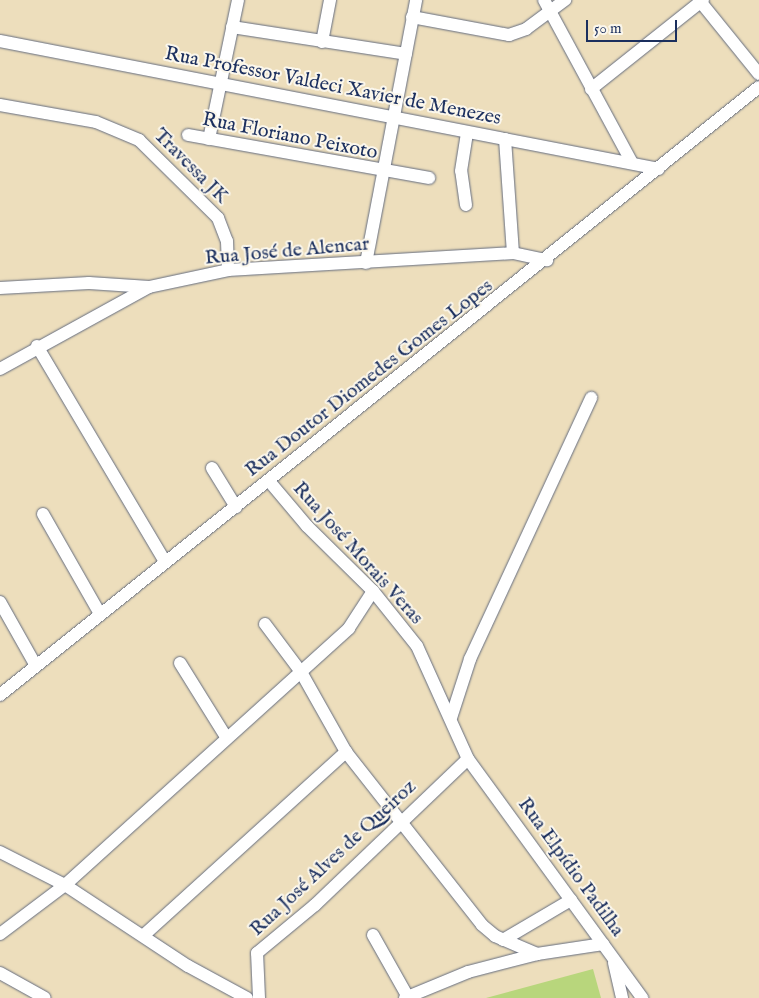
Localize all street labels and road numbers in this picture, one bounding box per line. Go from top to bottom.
street label: Rua Professor Valdeci Xavier de Menezes [163,42,503,130]
street label: Rua Floriano Peixoto [200,107,380,165]
street label: Travessa JK [148,123,234,209]
street label: Rua José de Alencar [204,232,370,270]
street label: Rua Doutor Diomedes Gomes Lopes [240,274,498,482]
street label: Rua José Morais Veras [288,477,428,629]
street label: Rua José Alves de Queiroz [245,775,421,941]
street label: Rua Elpídio Padilha [513,793,629,941]

